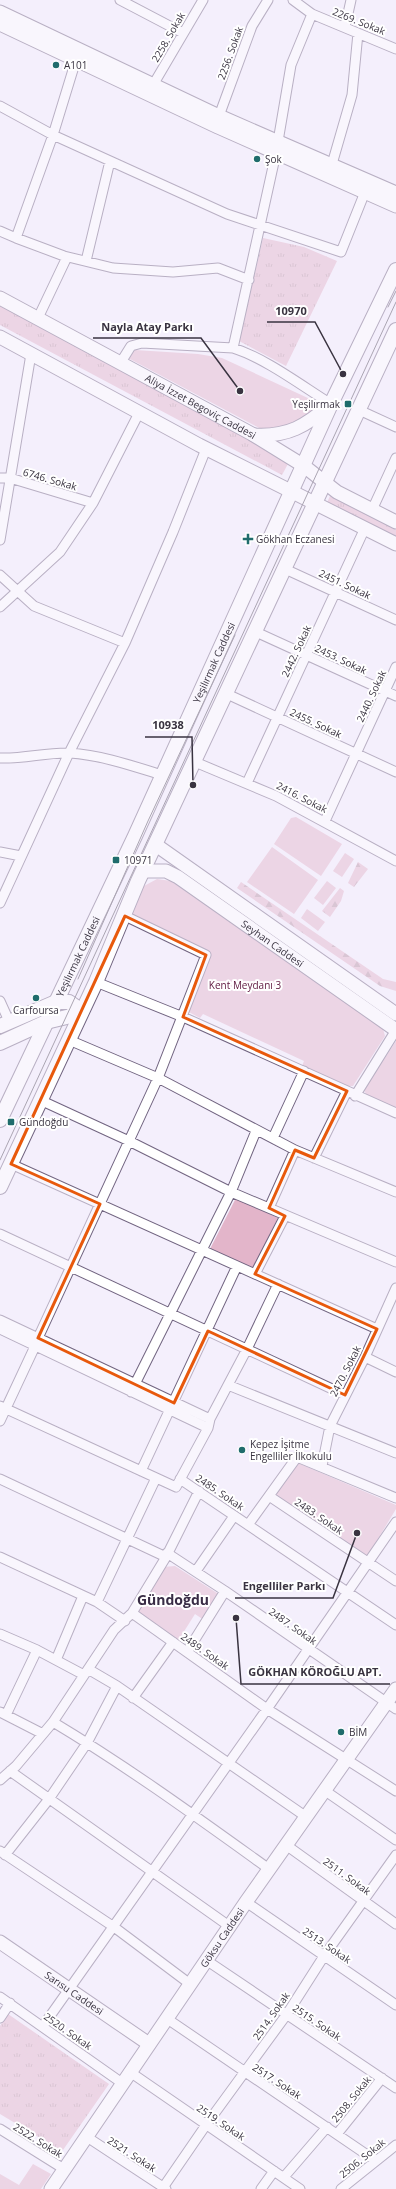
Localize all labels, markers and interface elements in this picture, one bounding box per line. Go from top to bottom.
street label: 2269. Sokak [331,4,388,38]
street label: 2258. Sokak [148,9,188,65]
street label: 2256. Sokak [214,24,246,82]
place label: A101 [64,58,87,72]
marker: A101 [51,60,61,70]
place label: Şok [265,152,282,166]
marker: Şok [252,154,262,164]
callout: 10970 [267,299,315,322]
text: 10970 [275,303,307,318]
callout: Nayla Atay Parkı [93,315,201,338]
text: Nayla Atay Parkı [101,319,193,334]
street label: Aliya İzzet Begoviç Caddesi [143,371,259,442]
place label: Yeşilırmak [292,397,341,411]
marker: Yeşilırmak [343,399,353,409]
street label: 6746. Sokak [21,465,79,494]
place label: Gökhan Eczanesi [256,532,335,546]
marker: Gökhan Eczanesi [243,534,253,544]
street label: 2451. Sokak [317,566,374,602]
street label: Yeşilırmak Caddesi [189,620,238,705]
street label: 2442. Sokak [278,622,314,679]
street label: 2453. Sokak [313,641,370,677]
street label: 2440. Sokak [353,667,389,724]
street label: 2455. Sokak [288,705,345,741]
callout: 10938 [145,714,192,737]
text: 10938 [152,717,184,732]
street label: 2416. Sokak [274,778,331,816]
place label: 10971 [124,853,153,867]
marker: 10971 [111,855,121,865]
street label: Yeşilırmak Caddesi [53,914,103,999]
street label: Seyhan Caddesi [238,917,307,970]
park label: Kent Meydanı 3 [209,978,281,992]
marker: Carfoursa [31,993,41,1003]
place label: Carfoursa [13,1003,59,1017]
place label: Gündoğdu [19,1115,68,1129]
marker: Gündoğdu [6,1117,16,1127]
street label: 2470. Sokak [326,1342,364,1399]
place label: Kepez İşitme Engelliler İlkokulu [250,1437,332,1463]
marker: Kepez İşitme Engelliler İlkokulu [237,1445,247,1455]
street label: 2485. Sokak [193,1471,248,1514]
street label: 2483. Sokak [292,1495,347,1538]
callout: Engelliler Parkı [235,1575,333,1598]
text: Engelliler Parkı [243,1578,325,1593]
district label: Gündoğdu [137,1590,209,1609]
street label: 2487. Sokak [266,1604,320,1648]
street label: 2489. Sokak [178,1629,232,1673]
callout: GÖKHAN KÖROĞLU APT. [241,1661,390,1684]
text: GÖKHAN KÖROĞLU APT. [248,1664,382,1679]
place label: BİM [349,1725,367,1739]
marker: BİM [336,1727,346,1737]
street label: 2511. Sokak [320,1854,374,1898]
street label: Göksu Caddesi [197,1905,247,1970]
street label: 2513. Sokak [300,1924,355,1967]
street label: Sarısu Caddesi [42,1968,106,2018]
street label: 2514. Sokak [249,1989,293,2043]
street label: 2515. Sokak [290,2001,345,2044]
street label: 2520. Sokak [41,2009,95,2053]
street label: 2517. Sokak [250,2060,305,2102]
street label: 2508. Sokak [328,2072,374,2125]
street label: 2519. Sokak [194,2101,249,2144]
street label: 2522. Sokak [11,2119,66,2161]
street label: 2521. Sokak [105,2133,160,2175]
street label: 2506. Sokak [336,2135,389,2181]

